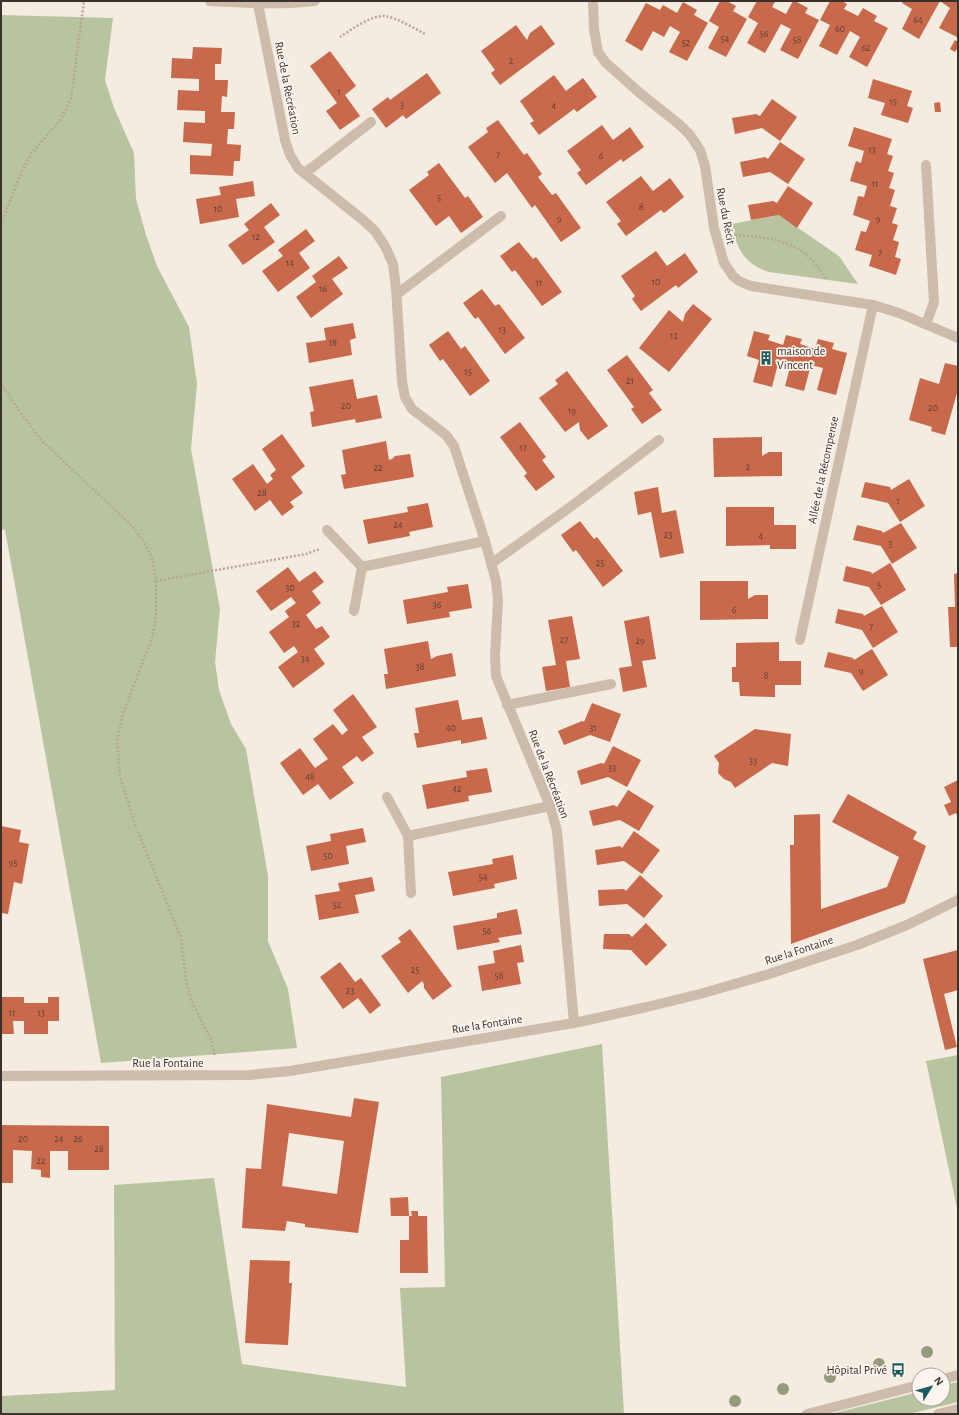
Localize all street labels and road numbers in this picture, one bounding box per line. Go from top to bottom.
street label: Rue de la Récréation [273,41,303,135]
street label: Rue du Récit [715,187,737,246]
street label: Allée de la Récompense [806,415,840,525]
street label: Rue de la Récréation [527,728,571,820]
street label: Rue la Fontaine [763,933,835,967]
street label: Rue la Fontaine [451,1012,523,1036]
street label: Rue la Fontaine [132,1057,204,1069]

